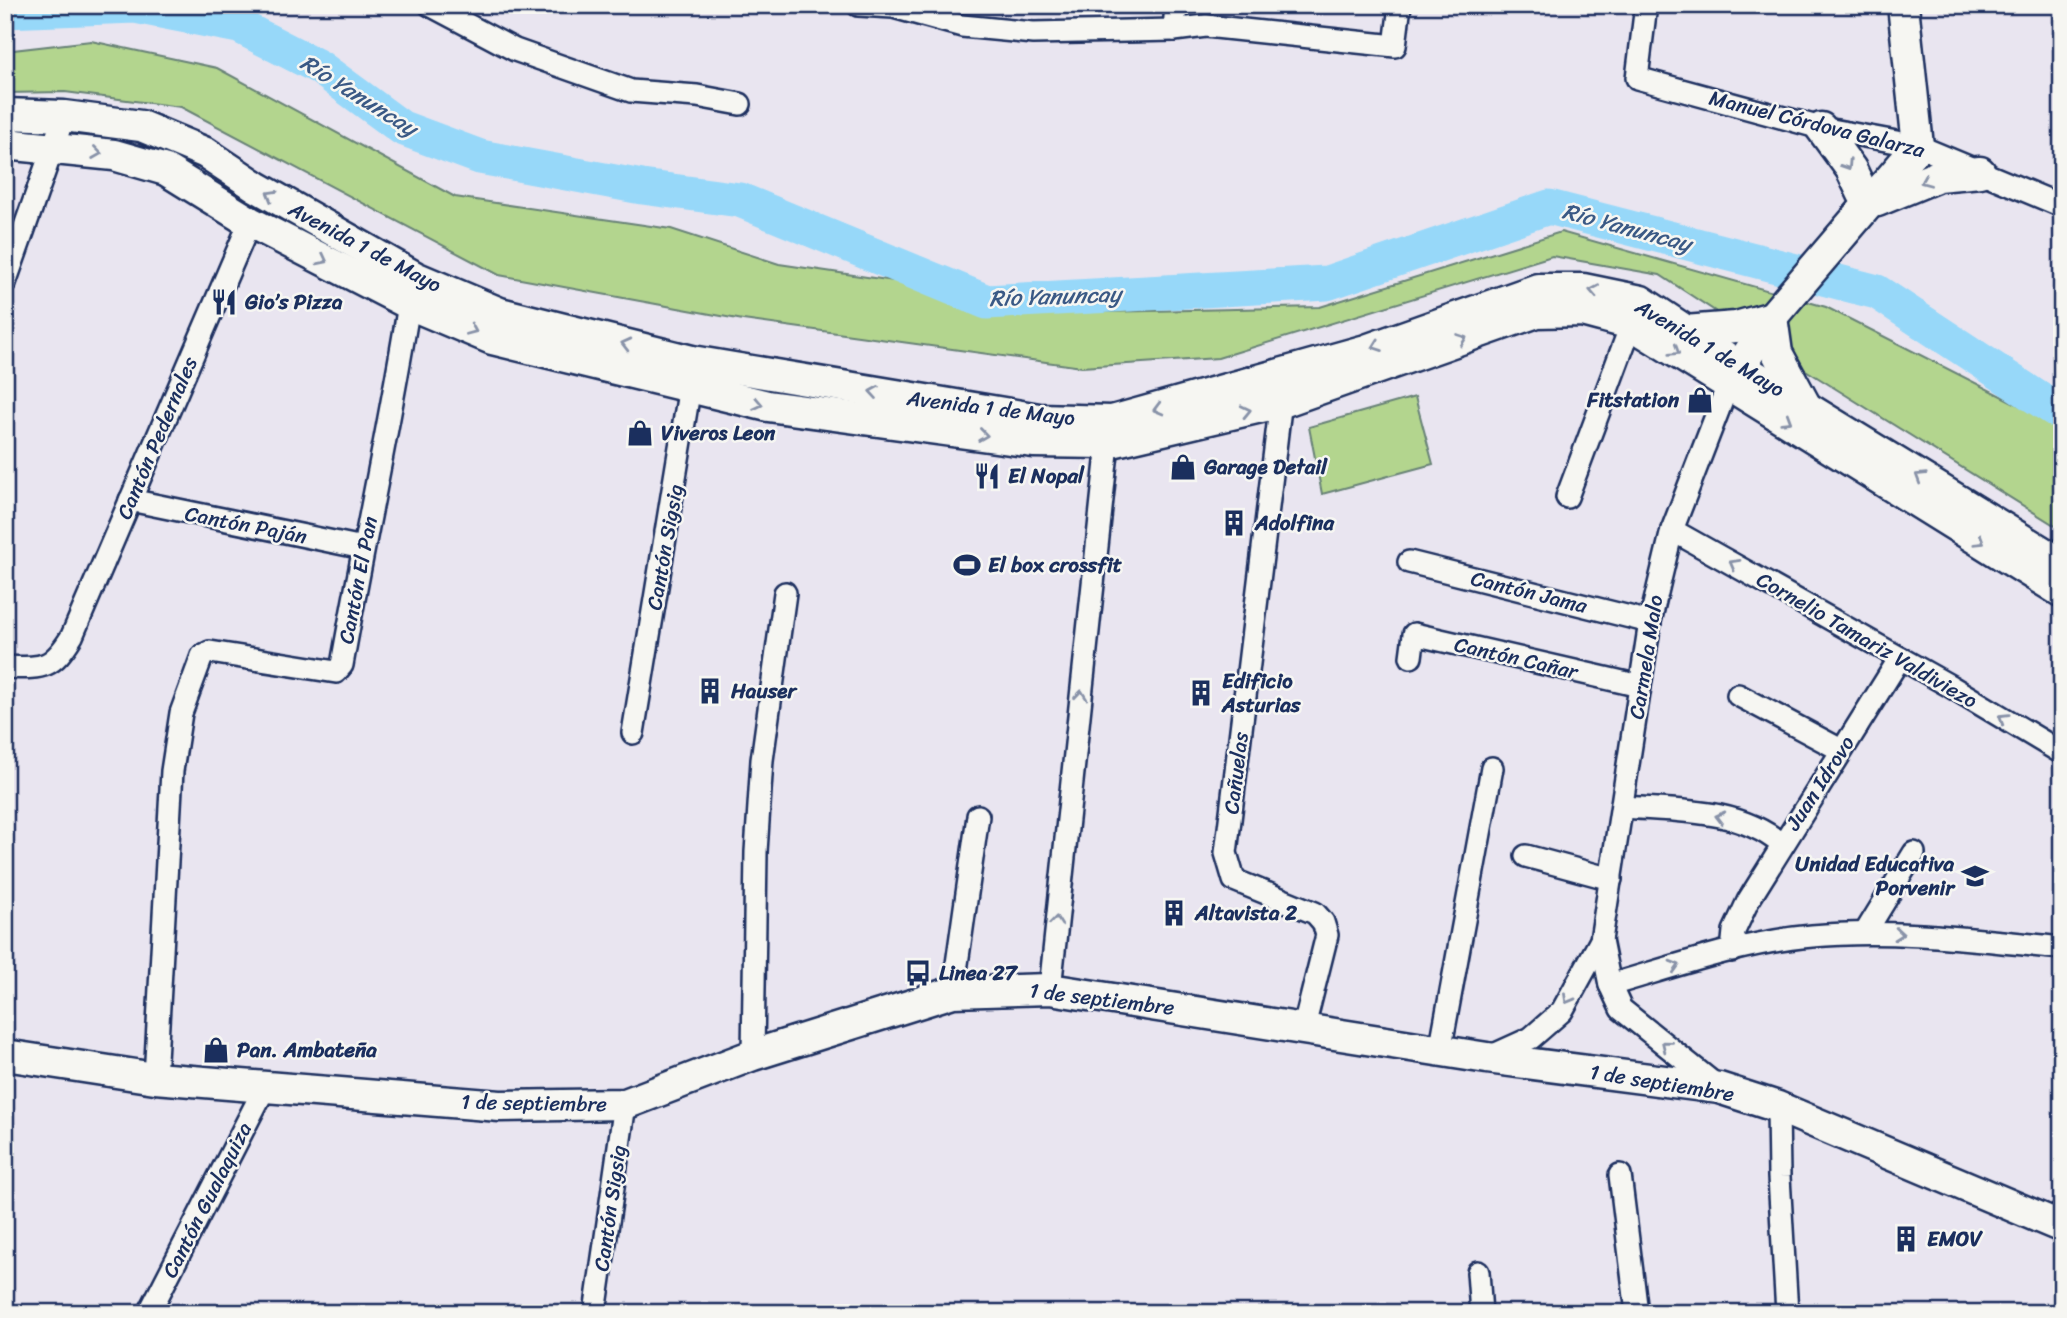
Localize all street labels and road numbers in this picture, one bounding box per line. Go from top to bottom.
street label: Manuel Córdova Galarza [1705,79,1929,169]
street label: Avenida 1 de Mayo [280,190,449,304]
street label: Avenida 1 de Mayo [1627,288,1792,408]
street label: Cantón Pedernales [106,350,209,526]
street label: Avenida 1 de Mayo [904,379,1077,437]
street label: Cantón Sigsig [635,481,695,613]
street label: Cantón Paján [182,495,310,555]
street label: Cantón El Pan [327,513,389,647]
street label: Cantón Jama [1467,559,1592,625]
street label: Cornelio Tamariz Valdiviezo [1749,561,1985,719]
street label: Carmela Malo [1617,592,1675,722]
street label: Cantón Cañar [1450,625,1583,691]
street label: Juan Idrovo [1774,727,1865,839]
street label: Cañuelas [1212,729,1260,816]
street label: 1 de septiembre [1027,971,1177,1027]
street label: 1 de septiembre [1587,1053,1737,1113]
street label: 1 de septiembre [461,1083,607,1123]
street label: Cantón Gualaquiza [151,1115,263,1285]
street label: Cantón Sigsig [582,1142,638,1274]

